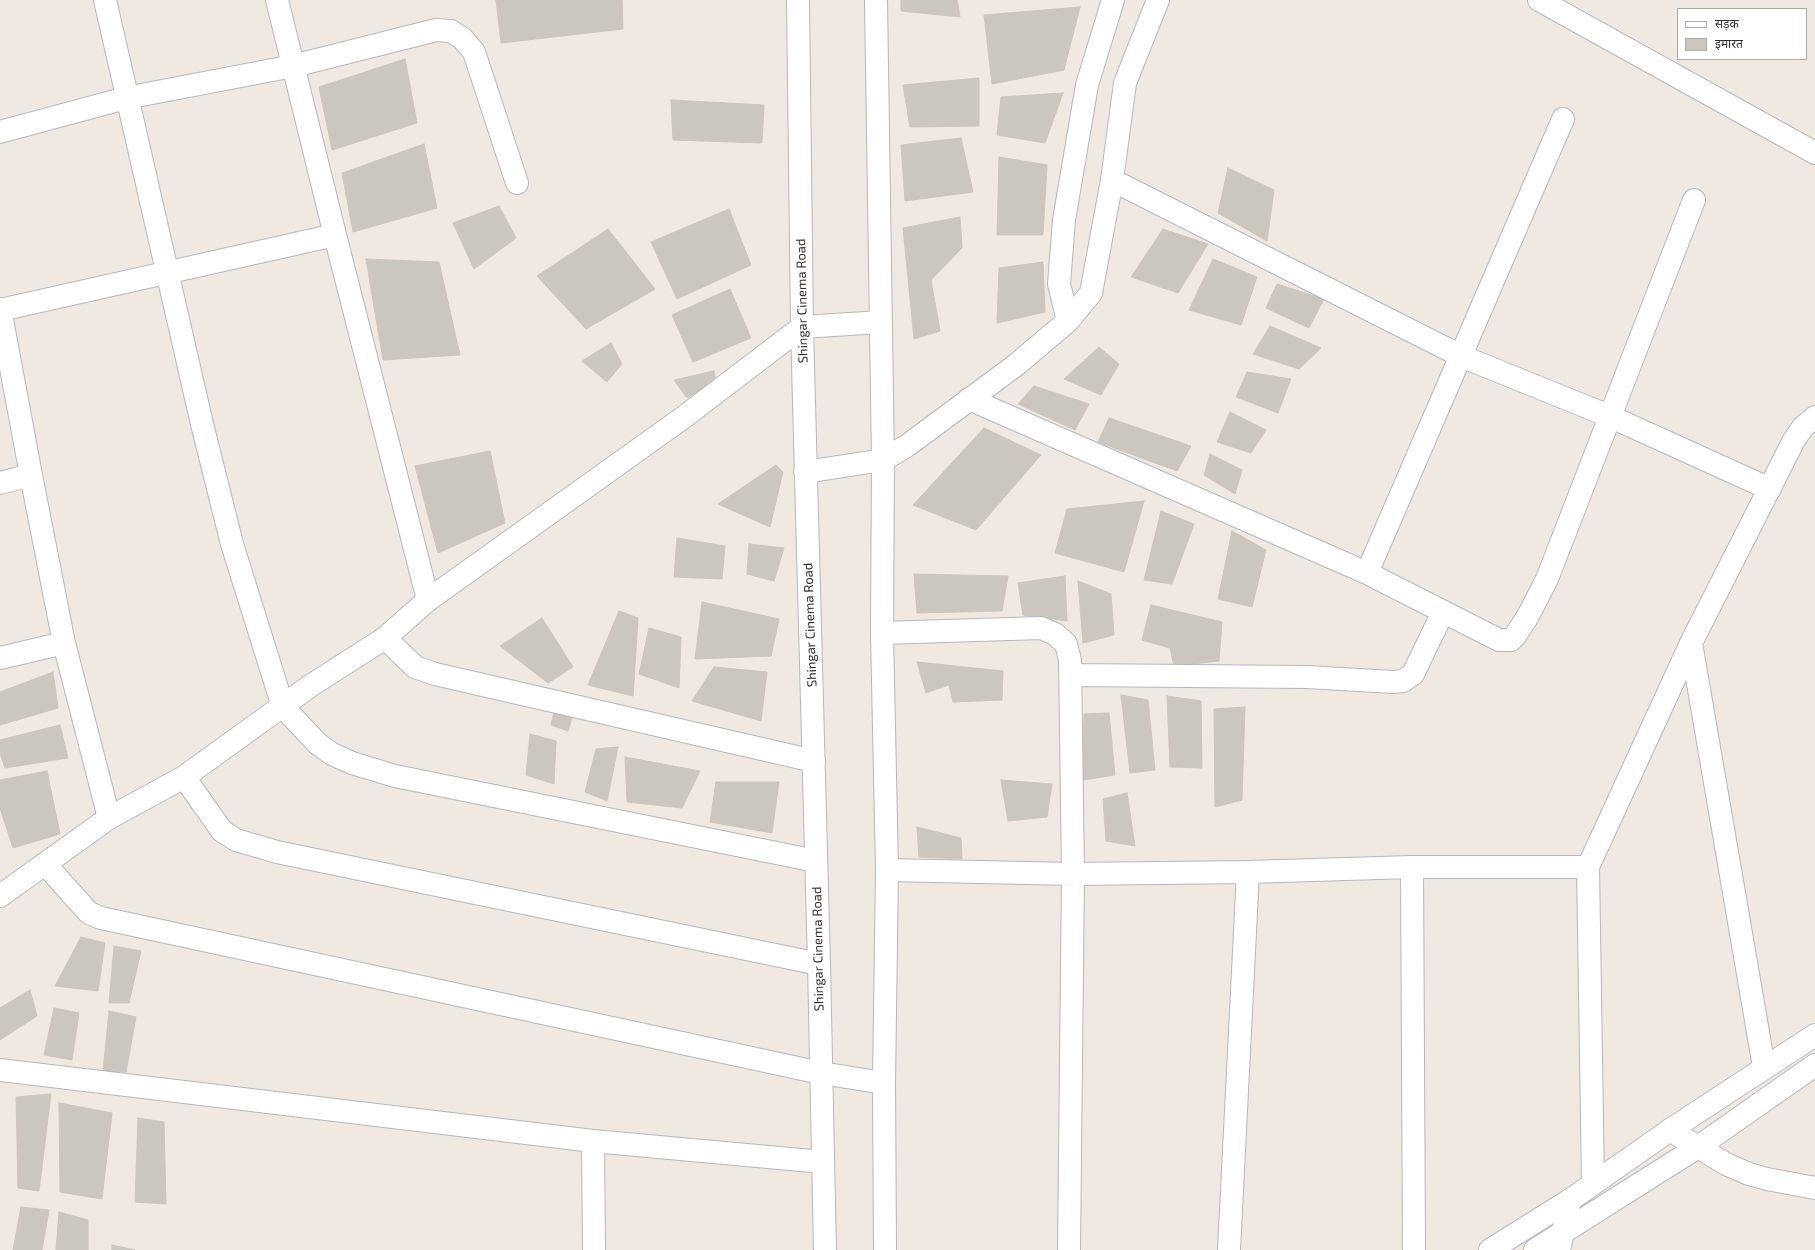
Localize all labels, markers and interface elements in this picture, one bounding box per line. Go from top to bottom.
legend [1677,8,1807,60]
text: सड़क [1715,16,1739,30]
text: इमारत [1715,36,1743,50]
street label: Shingar Cinema Road [793,239,811,363]
street label: Shingar Cinema Road [800,562,820,688]
street label: Shingar Cinema Road [809,887,827,1011]

